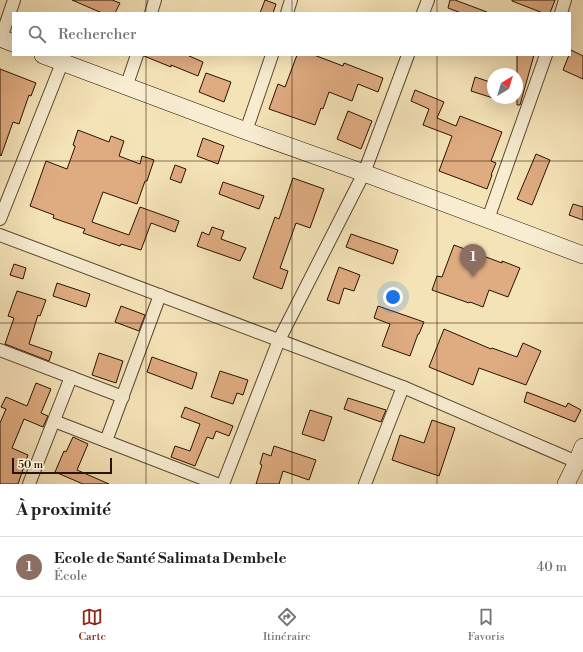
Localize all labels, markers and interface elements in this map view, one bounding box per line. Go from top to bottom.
search box [12,12,571,56]
icon: search [26,23,48,45]
text: Rechercher [58,25,137,44]
north arrow [487,68,523,104]
pin: 1 [460,244,486,277]
your location [383,287,403,307]
scale bar [12,456,112,475]
text: 50 m [18,458,43,472]
text: À proximité [16,499,111,521]
text: Ecole de Santé Salimata Dembele [54,549,287,568]
text: 1 [26,559,32,575]
text: 40 m [537,559,567,575]
text: École [54,568,87,584]
tab: Carte [78,606,106,644]
tab: Itinéraire [263,606,311,644]
tab: Favoris [468,606,505,644]

